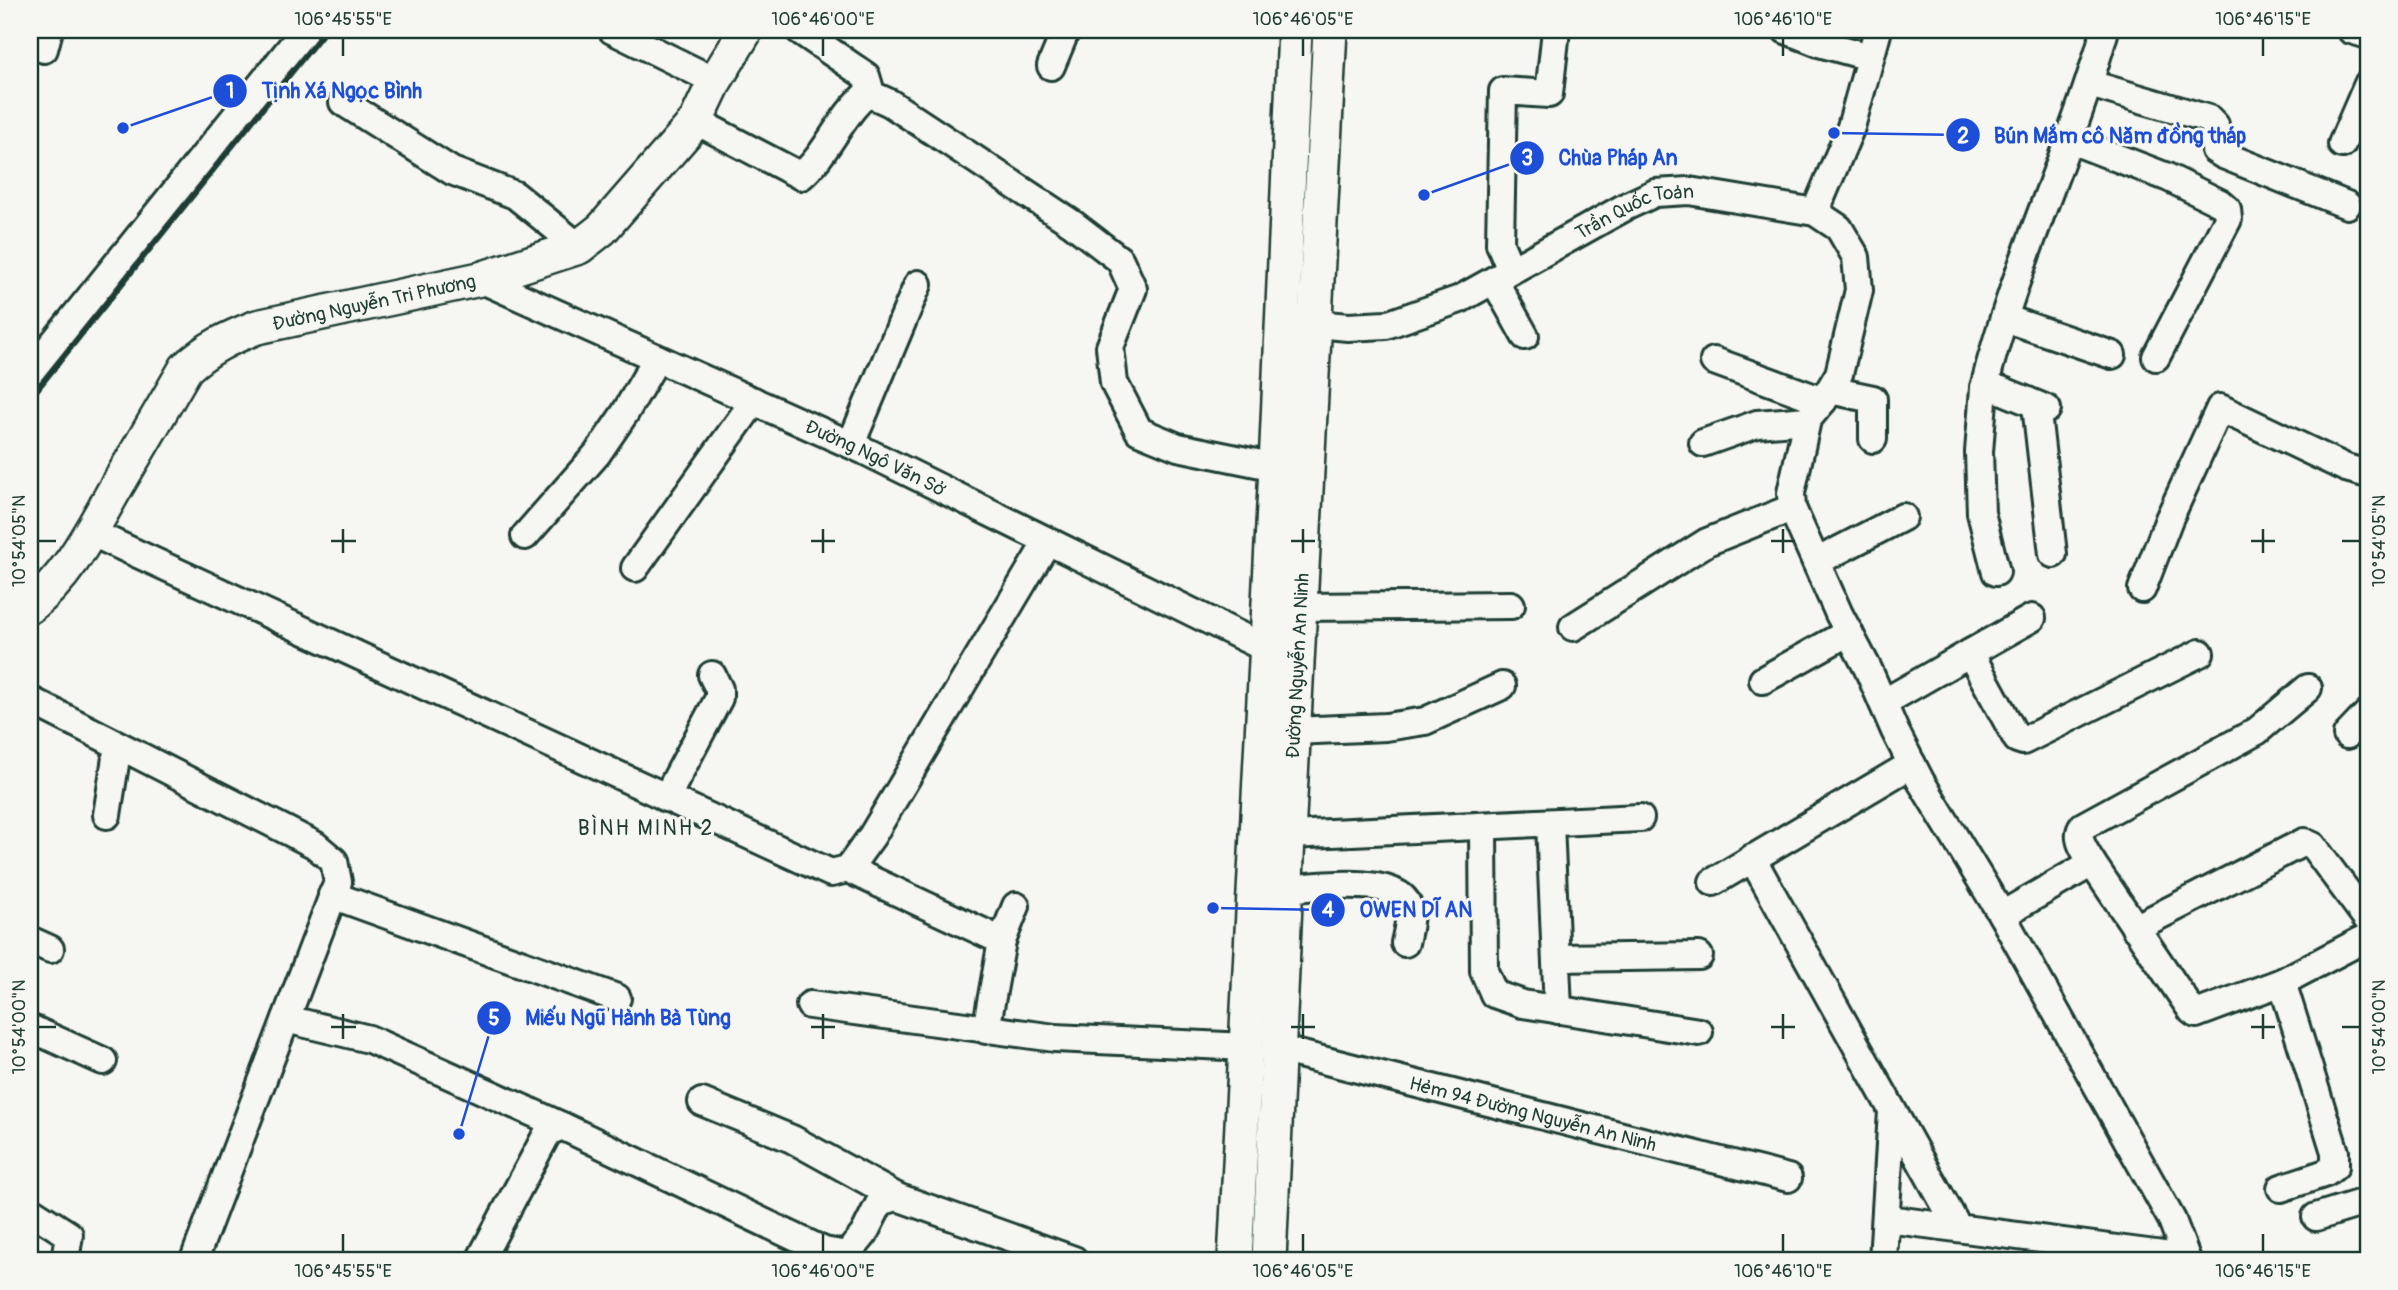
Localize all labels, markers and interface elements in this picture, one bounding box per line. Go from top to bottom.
text: 106°45'55"E [294,8,392,31]
text: 106°46'00"E [771,8,875,31]
text: 106°46'05"E [1253,8,1353,31]
text: 106°46'10"E [1734,8,1832,31]
text: 106°46'15"E [2215,8,2311,31]
callout: Tịnh Xá Ngọc Bình [213,70,436,112]
text: 1 [226,78,234,105]
text: Tịnh Xá Ngọc Bình [261,78,422,105]
callout: Bún Mắm cô Năm đồng tháp [1945,114,2261,156]
text: Bún Mắm cô Năm đồng tháp [1994,122,2246,150]
text: 2 [1957,123,1969,150]
callout: Chùa Pháp An [1510,137,1692,179]
text: 3 [1521,145,1533,172]
text: Chùa Pháp An [1558,145,1678,172]
street label: Trần Quốc Toản [1571,180,1695,245]
street label: Đường Nguyễn Tri Phương [270,269,478,336]
street label: Đường Ngô Văn Sở [801,415,950,502]
text: 10°54'05"N [8,495,31,587]
text: 10°54'05"N [2368,495,2391,587]
street label: Đường Nguyễn An Ninh [1281,572,1315,759]
district label: BÌNH MINH 2 [578,814,714,842]
callout: OWEN DĨ AN [1310,889,1486,931]
text: OWEN DĨ AN [1360,896,1472,924]
text: 4 [1322,897,1335,924]
text: 10°54'00"N [8,979,31,1075]
text: 10°54'00"N [2368,979,2391,1075]
callout: Miếu Ngũ Hành Bà Tùng [476,997,745,1039]
text: 5 [488,1005,500,1032]
text: Miếu Ngũ Hành Bà Tùng [525,1005,731,1032]
street label: Hẻm 94 Đường Nguyễn An Ninh [1407,1072,1659,1157]
text: 106°45'55"E [294,1260,392,1283]
text: 106°46'00"E [771,1260,875,1283]
text: 106°46'05"E [1253,1260,1353,1283]
text: 106°46'10"E [1734,1260,1832,1283]
text: 106°46'15"E [2215,1260,2311,1283]

